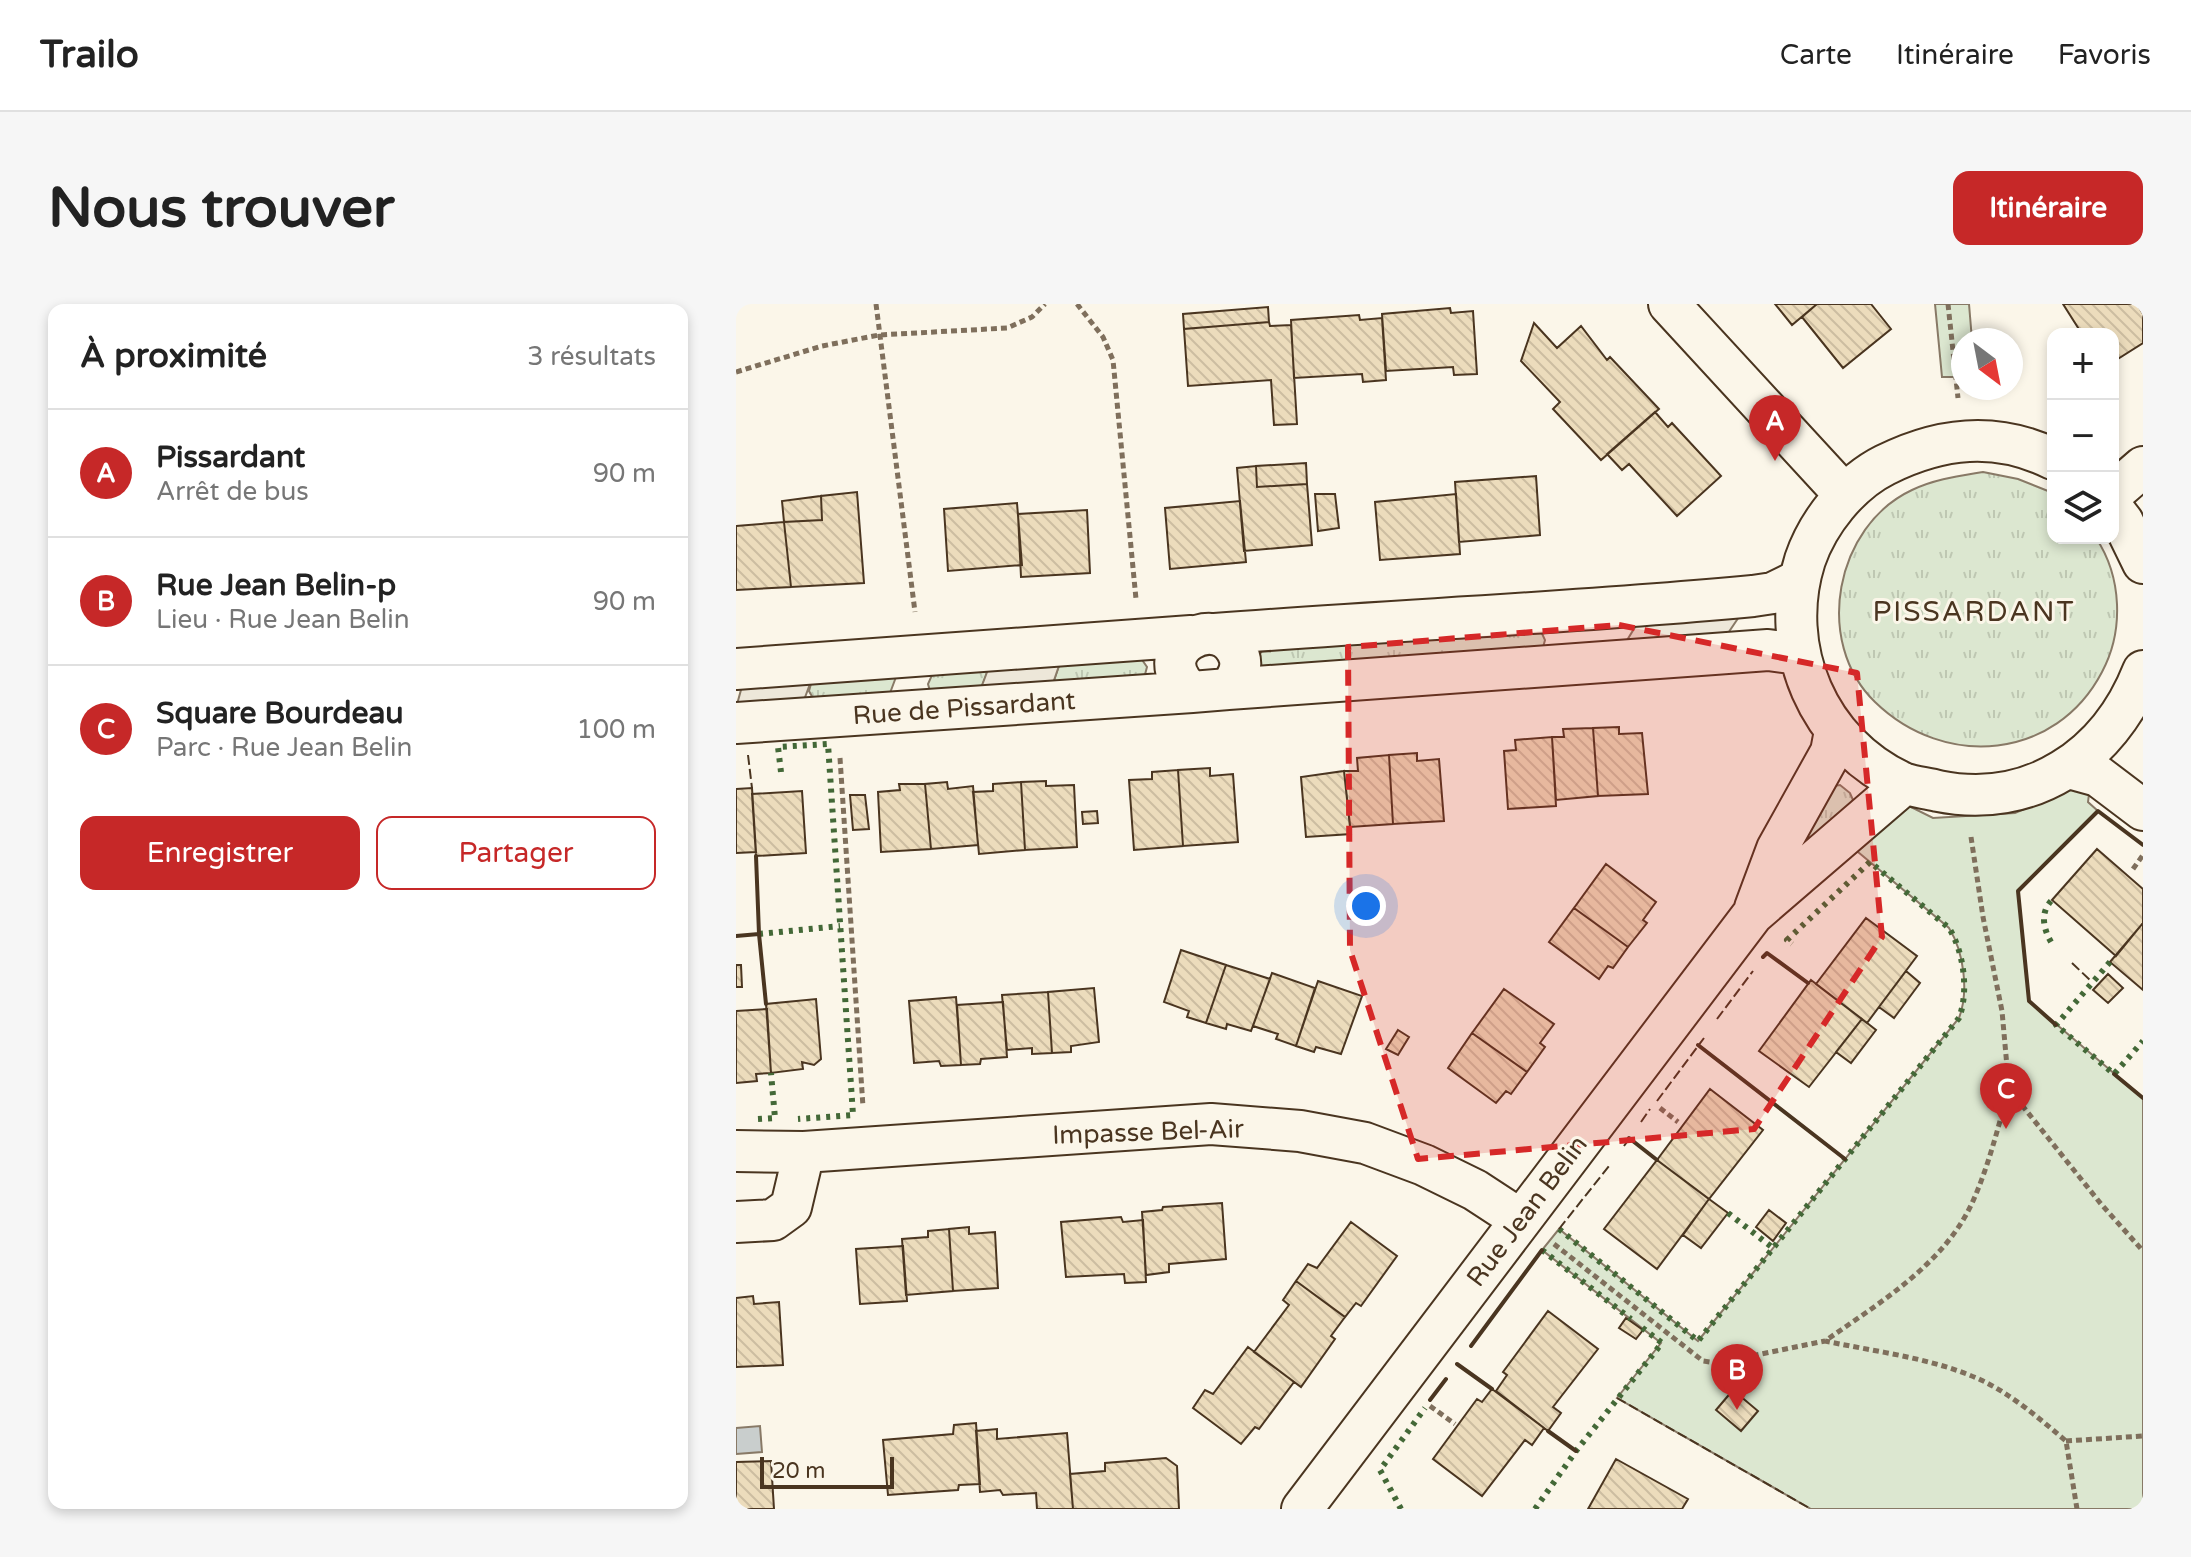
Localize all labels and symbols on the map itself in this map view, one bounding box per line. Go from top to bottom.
north arrow [1951,328,2023,400]
pin: A [1749,395,1801,461]
district label: PISSARDANT [1872,595,2076,629]
street label: Rue de Pissardant [852,685,1076,731]
your location [1346,886,1386,926]
pin: C [1980,1063,2032,1129]
street label: Impasse Bel-Air [1052,1113,1244,1151]
street label: Rue Jean Belin [1460,1129,1594,1293]
pin: B [1711,1344,1763,1410]
scale bar [760,1453,894,1489]

